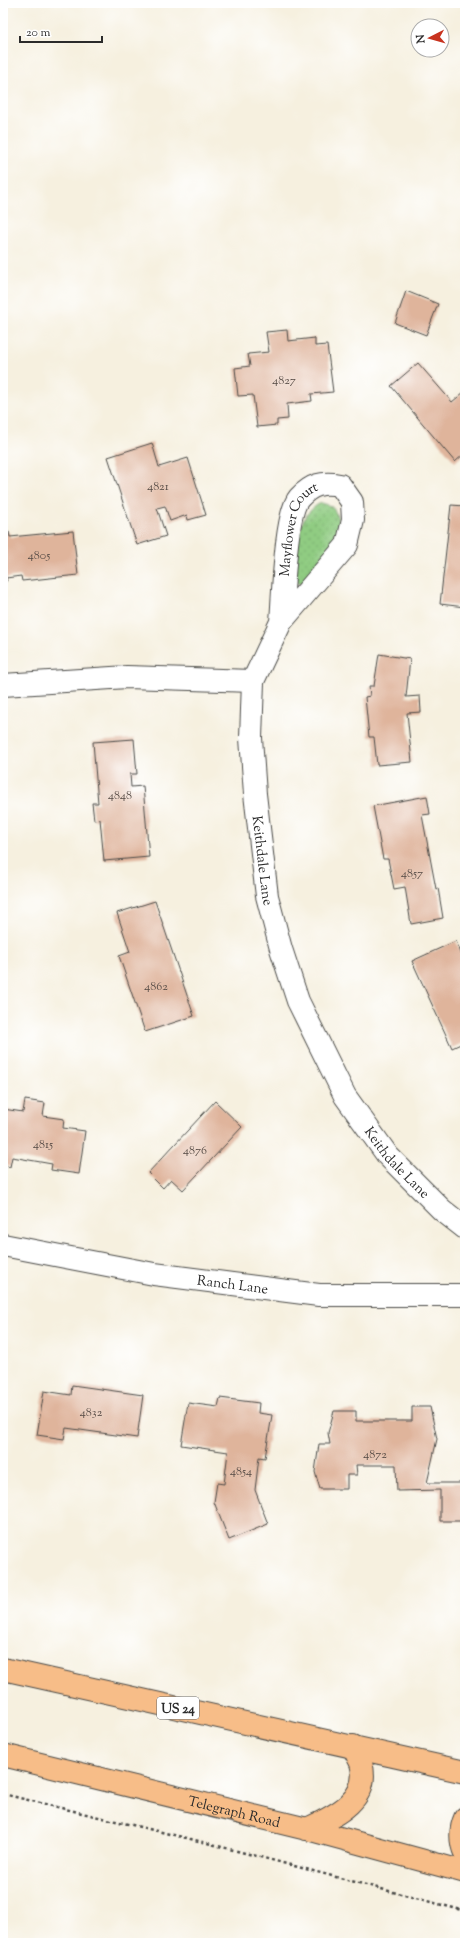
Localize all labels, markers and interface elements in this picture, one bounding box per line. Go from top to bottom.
scale bar [20,18,102,44]
north arrow [410,18,450,58]
text: 20 m [26,24,51,42]
text: N [413,34,430,45]
house number: 4827 [272,372,296,390]
house number: 4821 [147,478,169,496]
street label: Mayflower Court [276,478,322,577]
house number: 4805 [28,547,50,565]
house number: 4848 [108,787,132,805]
street label: Keithdale Lane [246,815,277,908]
house number: 4857 [401,865,423,883]
house number: 4862 [144,978,168,996]
street label: Keithdale Lane [358,1124,433,1204]
house number: 4815 [33,1136,53,1154]
house number: 4876 [183,1142,207,1160]
street label: Ranch Lane [196,1272,269,1300]
house number: 4832 [80,1404,103,1422]
house number: 4872 [363,1446,387,1464]
house number: 4854 [230,1463,252,1481]
road number: US 24 [157,1697,199,1719]
street label: Telegraph Road [186,1792,282,1834]

